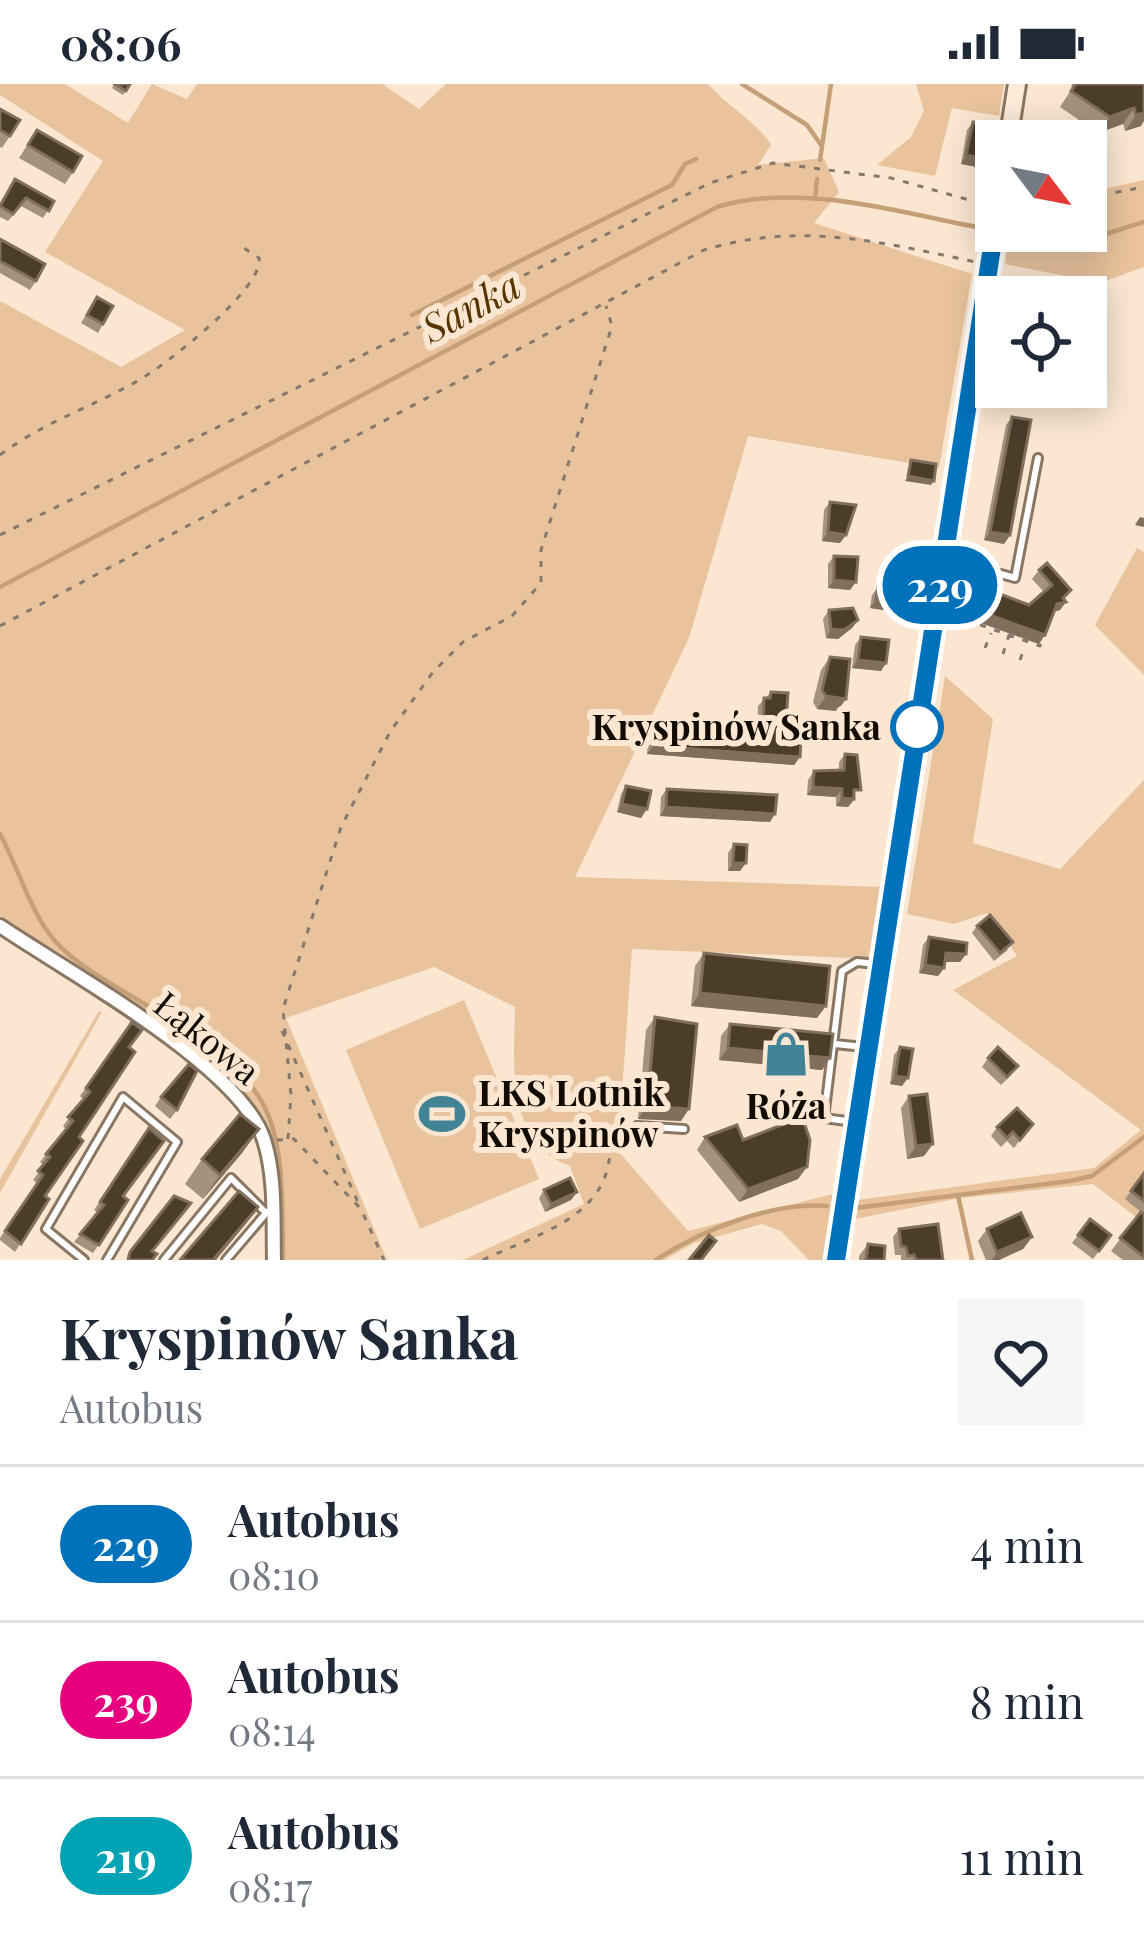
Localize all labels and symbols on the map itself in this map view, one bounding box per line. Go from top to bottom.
north arrow [975,120,1107,252]
water label: Sanka [411,258,529,353]
line badge: 229 [871,546,1009,624]
place label: Kryspinów Sanka [592,701,881,749]
marker: Kryspinów Sanka [892,702,942,752]
street label: Łąkowa [145,979,271,1094]
shop icon: Róża [761,1029,811,1079]
place label: LKS Lotnik Kryspinów [478,1067,666,1156]
place label: Róża [746,1080,827,1128]
sports icon: LKS Lotnik Kryspinów [417,1089,467,1139]

